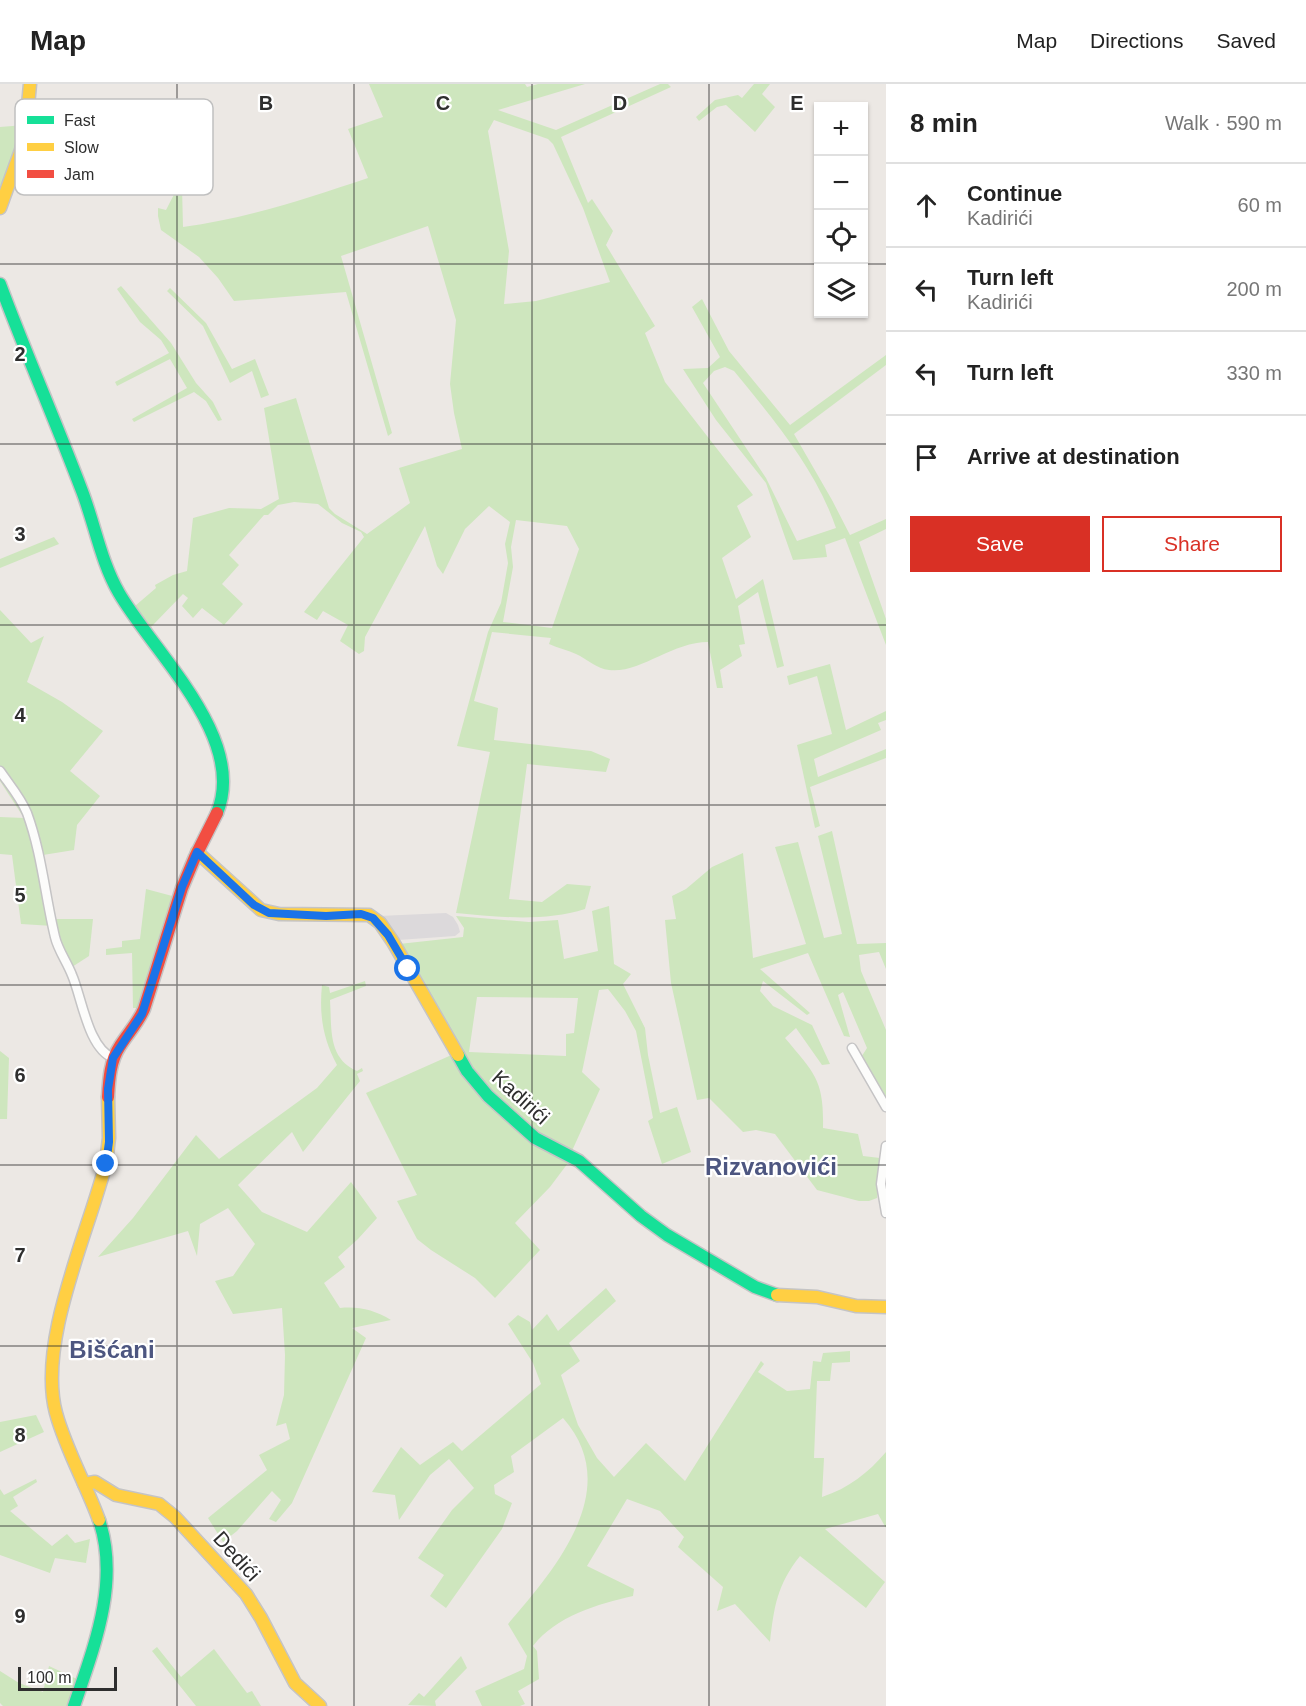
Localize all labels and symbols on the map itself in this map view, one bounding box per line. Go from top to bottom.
text: B [259,92,273,114]
text: C [436,92,450,114]
text: D [613,92,627,114]
text: E [790,92,804,114]
legend [15,99,213,195]
text: Fast [64,112,96,129]
text: Slow [64,139,99,156]
text: Jam [64,166,94,183]
text: 2 [14,343,26,365]
text: 3 [14,523,26,545]
text: 4 [14,704,26,726]
text: 5 [14,884,26,906]
route start [394,955,420,981]
text: 6 [14,1064,26,1086]
street label: Kadirići [488,1065,554,1129]
route end [92,1150,118,1176]
district label: Rizvanovići [705,1153,837,1180]
text: 7 [14,1244,26,1266]
district label: Bišćani [69,1336,155,1363]
text: 8 [14,1424,26,1446]
street label: Dedići [209,1527,265,1585]
text: 9 [14,1605,26,1627]
scale bar [18,1664,117,1692]

